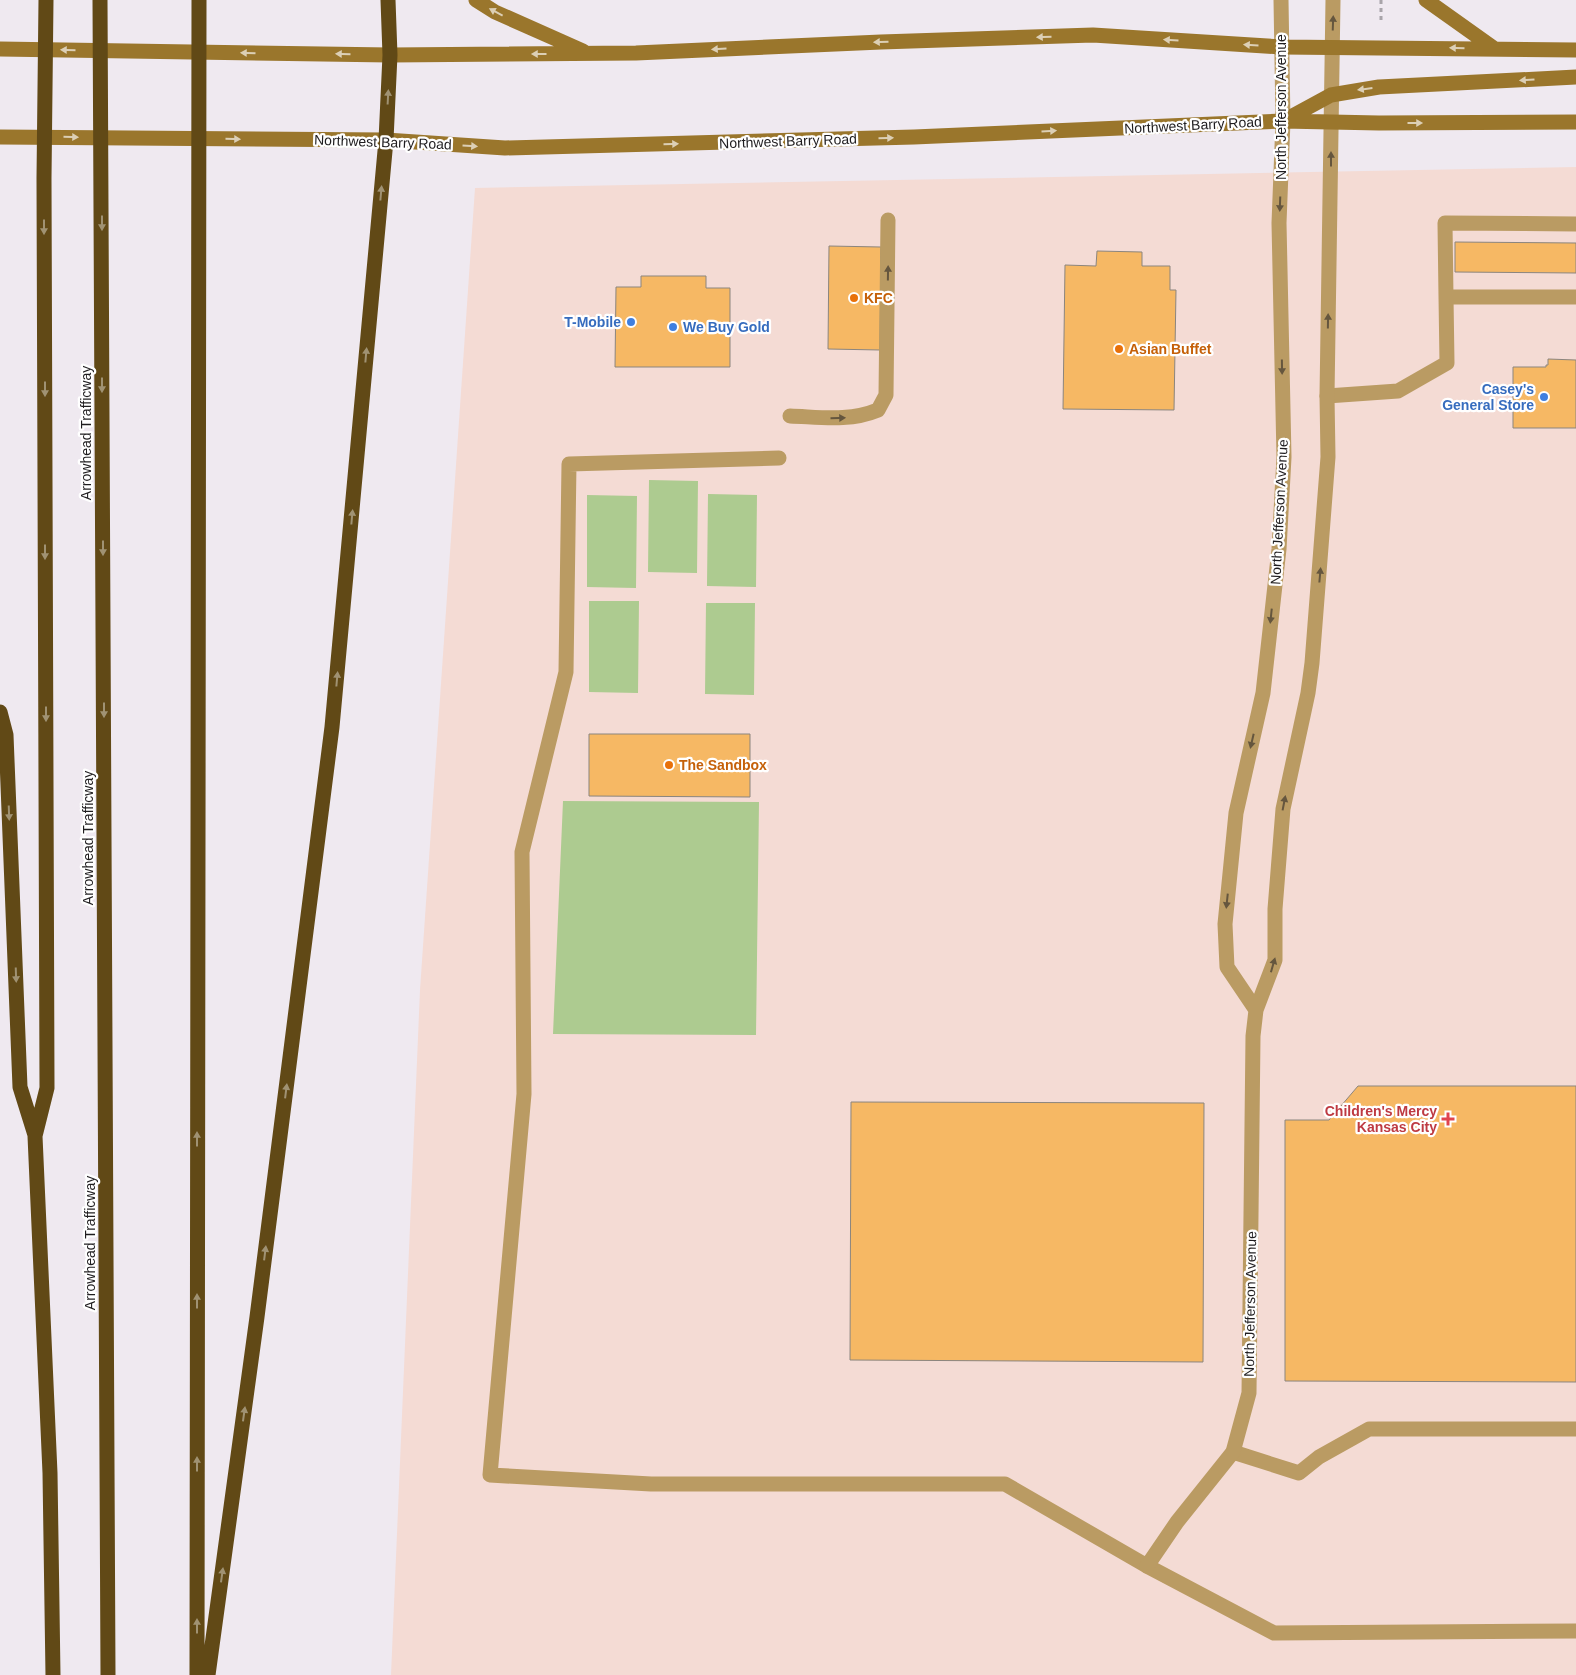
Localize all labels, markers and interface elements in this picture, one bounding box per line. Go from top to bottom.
one-way arrow [490,8,503,17]
one-way arrow [1329,15,1337,31]
one-way arrow [1036,33,1052,41]
street label: North Jefferson Avenue [1273,34,1289,180]
one-way arrow [1162,35,1178,43]
one-way arrow [873,38,889,46]
one-way arrow [1243,40,1259,48]
one-way arrow [1449,44,1465,52]
one-way arrow [59,46,75,54]
one-way arrow [711,46,727,54]
one-way arrow [239,49,255,57]
one-way arrow [335,50,351,58]
one-way arrow [531,50,547,58]
one-way arrow [1519,77,1535,85]
one-way arrow [1357,85,1373,93]
one-way arrow [385,89,393,105]
street label: Northwest Barry Road [1124,113,1262,137]
one-way arrow [1407,119,1423,127]
one-way arrow [1041,127,1057,135]
street label: Northwest Barry Road [719,131,857,151]
street label: Northwest Barry Road [314,132,452,152]
one-way arrow [878,133,894,141]
one-way arrow [63,134,79,142]
one-way arrow [226,135,242,143]
one-way arrow [664,140,680,148]
one-way arrow [462,142,478,150]
one-way arrow [1327,150,1335,166]
one-way arrow [377,185,385,201]
one-way arrow [1275,197,1283,213]
one-way arrow [98,215,106,231]
one-way arrow [40,219,48,235]
one-way arrow [884,265,892,281]
place label: KFC [864,290,893,306]
marker: KFC [848,292,860,304]
one-way arrow [1325,313,1333,329]
place label: T-Mobile [564,314,621,330]
marker: T-Mobile [625,316,637,328]
place label: We Buy Gold [683,319,770,335]
marker: We Buy Gold [667,321,679,333]
place label: Asian Buffet [1129,341,1212,357]
marker: Asian Buffet [1113,343,1125,355]
one-way arrow [363,347,371,363]
one-way arrow [1278,359,1286,375]
street label: Arrowhead Trafficway [78,366,94,500]
one-way arrow [98,377,106,393]
place label: Casey's General Store [1442,381,1534,413]
one-way arrow [41,382,49,398]
marker: Casey's General Store [1538,391,1550,403]
one-way arrow [830,413,846,421]
street label: North Jefferson Avenue [1267,439,1291,585]
one-way arrow [348,509,356,525]
one-way arrow [99,540,107,556]
one-way arrow [41,544,49,560]
one-way arrow [1316,567,1324,583]
one-way arrow [1267,609,1275,625]
one-way arrow [333,670,341,686]
one-way arrow [100,702,108,718]
one-way arrow [42,707,50,723]
one-way arrow [1248,733,1256,749]
place label: The Sandbox [679,757,767,773]
marker: The Sandbox [663,759,675,771]
street label: Arrowhead Trafficway [80,771,96,905]
one-way arrow [1280,795,1288,810]
one-way arrow [6,805,14,821]
one-way arrow [1223,894,1231,910]
one-way arrow [1269,957,1277,972]
one-way arrow [12,967,20,983]
one-way arrow [282,1083,290,1099]
place label: Children's Mercy Kansas City [1325,1103,1437,1135]
marker: Children's Mercy Kansas City [1441,1112,1455,1126]
one-way arrow [193,1131,201,1147]
street label: Arrowhead Trafficway [82,1176,98,1310]
street label: North Jefferson Avenue [1241,1231,1259,1377]
one-way arrow [261,1244,269,1260]
one-way arrow [193,1293,201,1309]
one-way arrow [240,1405,248,1421]
one-way arrow [193,1456,201,1472]
one-way arrow [218,1566,226,1582]
one-way arrow [193,1618,201,1634]

